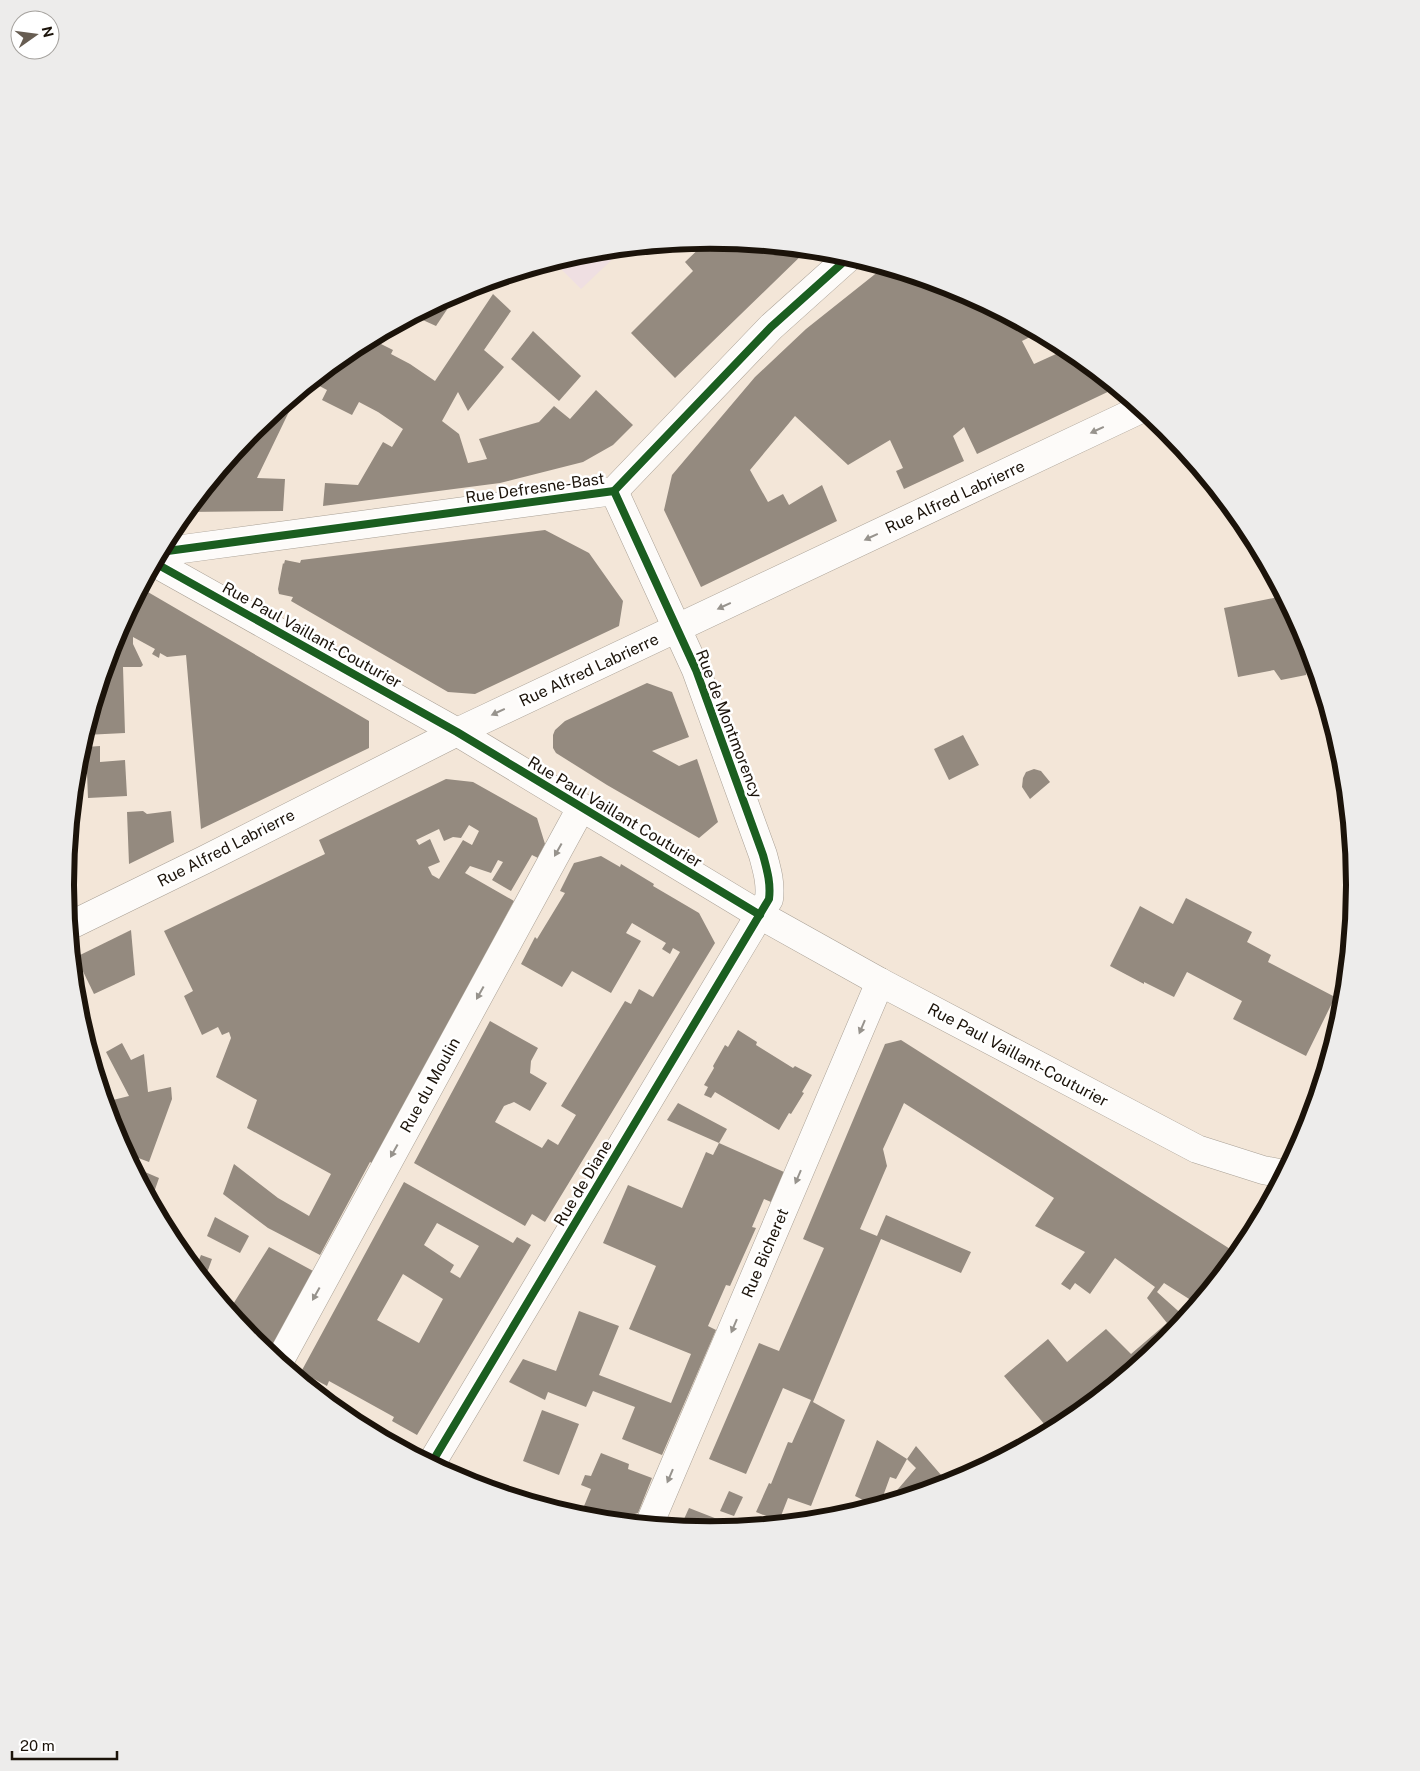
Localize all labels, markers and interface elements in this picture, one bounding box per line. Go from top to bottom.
north arrow [10,10,60,60]
text: N [39,25,57,39]
one-way arrow [1090,426,1104,434]
street label: Rue Alfred Labrierre [882,456,1028,538]
street label: Rue Defresne-Bast [464,469,606,507]
one-way arrow [864,533,878,541]
street label: Rue Paul Vaillant-Couturier [219,578,405,692]
one-way arrow [717,602,731,610]
street label: Rue Alfred Labrierre [516,629,662,711]
street label: Rue de Montmorency [692,647,766,801]
one-way arrow [491,709,505,717]
street label: Rue Paul Vaillant Couturier [524,752,706,872]
street label: Rue Alfred Labrierre [154,805,298,891]
one-way arrow [554,843,562,858]
one-way arrow [476,986,484,1000]
street label: Rue Paul Vaillant-Couturier [924,999,1112,1111]
one-way arrow [857,1020,865,1034]
street label: Rue du Moulin [396,1034,464,1136]
street label: Rue de Diane [550,1136,616,1230]
one-way arrow [390,1144,398,1159]
one-way arrow [793,1170,801,1184]
street label: Rue Bicheret [738,1205,792,1301]
one-way arrow [312,1287,321,1301]
one-way arrow [730,1319,738,1334]
one-way arrow [666,1468,674,1483]
scale bar [12,1728,118,1760]
text: 20 m [20,1737,55,1754]

